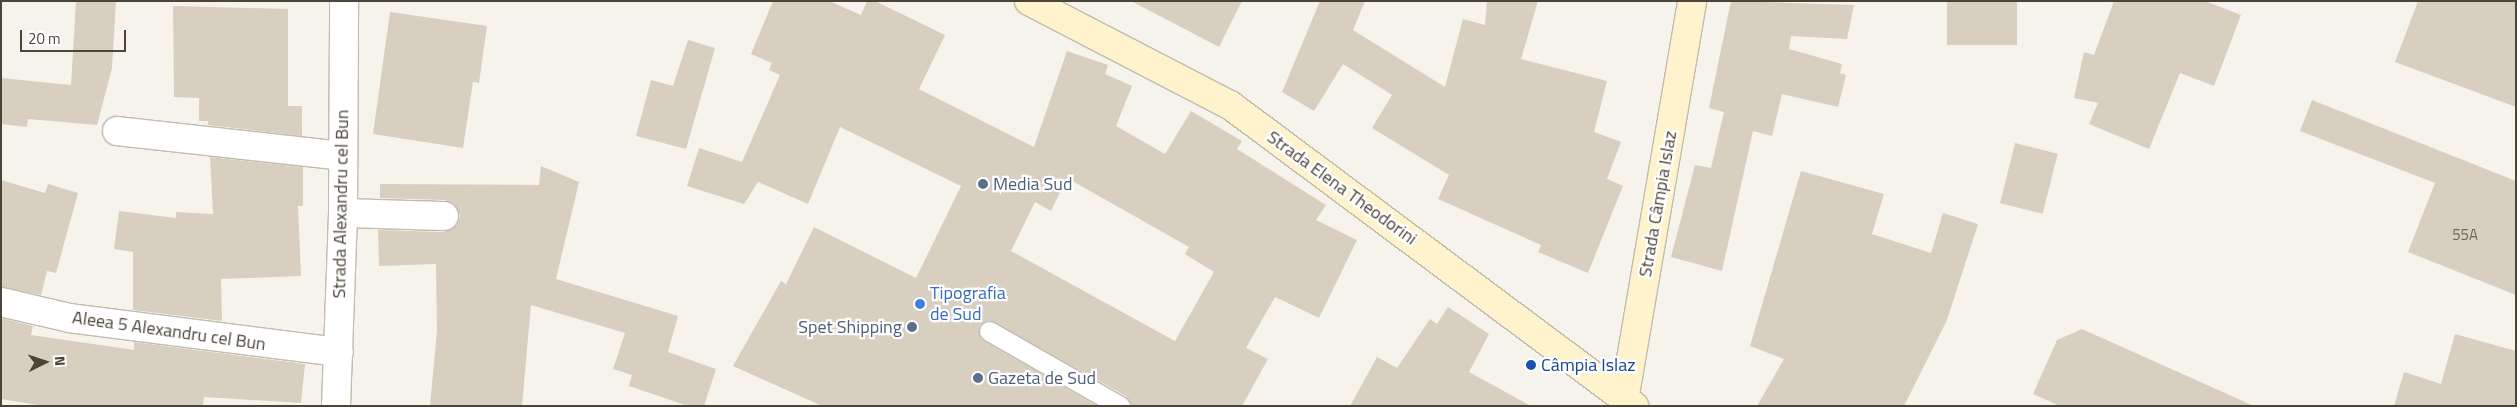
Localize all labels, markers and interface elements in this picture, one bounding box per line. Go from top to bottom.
scale bar [22,20,129,52]
text: 20 m [28,27,61,50]
street label: Strada Alexandru cel Bun [329,109,353,299]
street label: Strada Elena Theodorini [1263,126,1421,250]
street label: Strada Câmpia Islaz [1635,129,1681,279]
place label: Media Sud [993,173,1072,195]
marker: Media Sud [977,178,989,190]
house number: 55A [2452,226,2478,244]
place label: Tipografia de Sud [930,283,1006,326]
marker: Tipografia de Sud [914,298,926,310]
street label: Aleea 5 Alexandru cel Bun [71,307,267,355]
place label: Spet Shipping [798,316,902,338]
marker: Spet Shipping [906,321,918,333]
north arrow [20,337,70,387]
place label: Câmpia Islaz [1541,354,1635,376]
text: N [50,355,71,366]
marker: Câmpia Islaz [1525,359,1537,371]
place label: Gazeta de Sud [988,367,1096,389]
marker: Gazeta de Sud [972,372,984,384]

